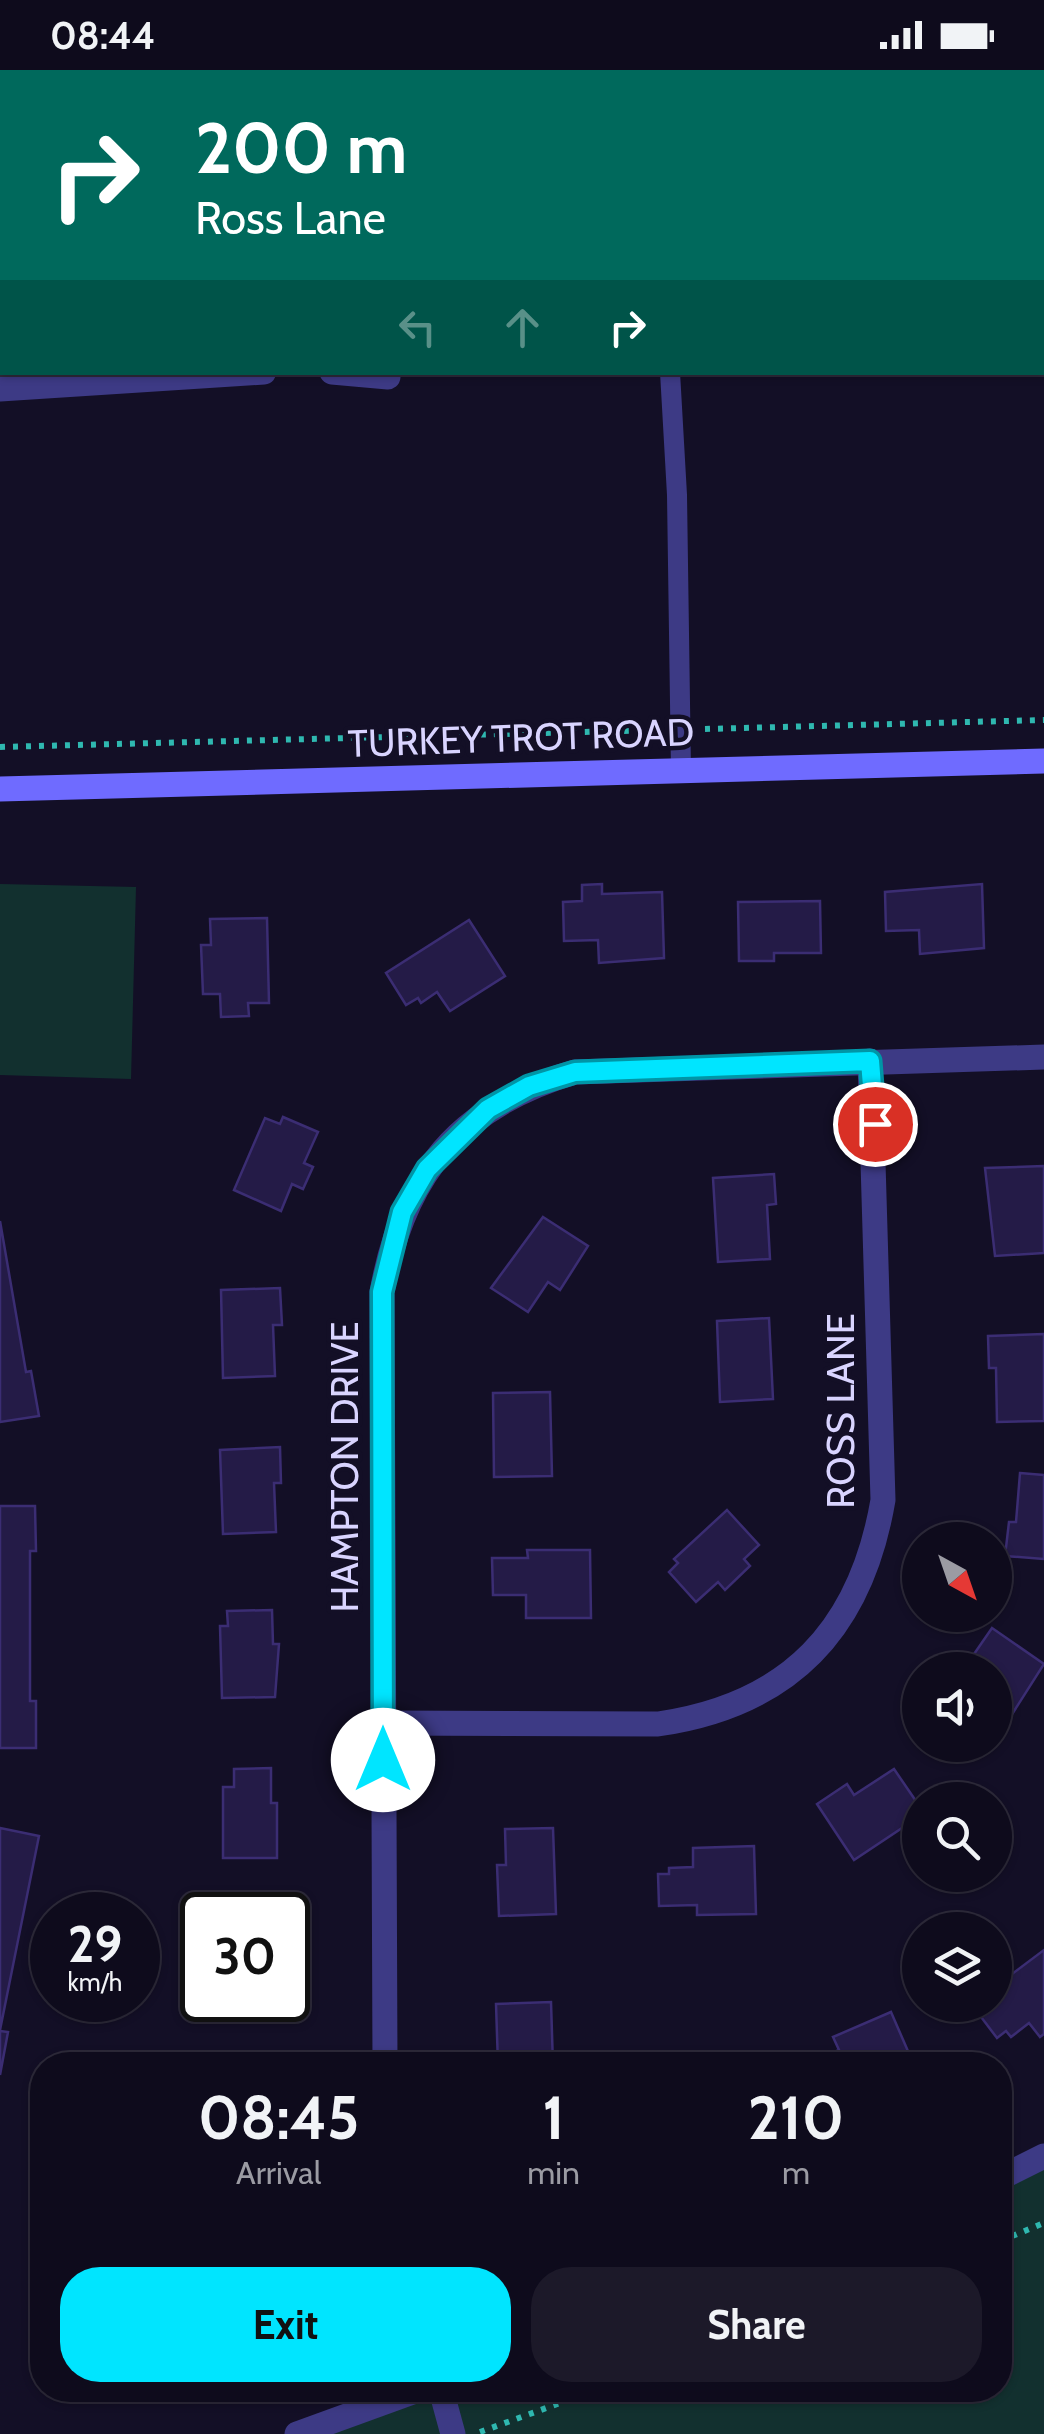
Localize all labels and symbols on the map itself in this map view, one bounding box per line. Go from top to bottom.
street label: TURKEY TROT ROAD [347,708,695,767]
pin [833,1082,918,1167]
street label: ROSS LANE [817,1313,864,1509]
street label: HAMPTON DRIVE [321,1321,368,1613]
north arrow [902,1522,1012,1632]
position arrow [331,1708,435,1812]
speed limit sign: 30 [180,1892,310,2022]

